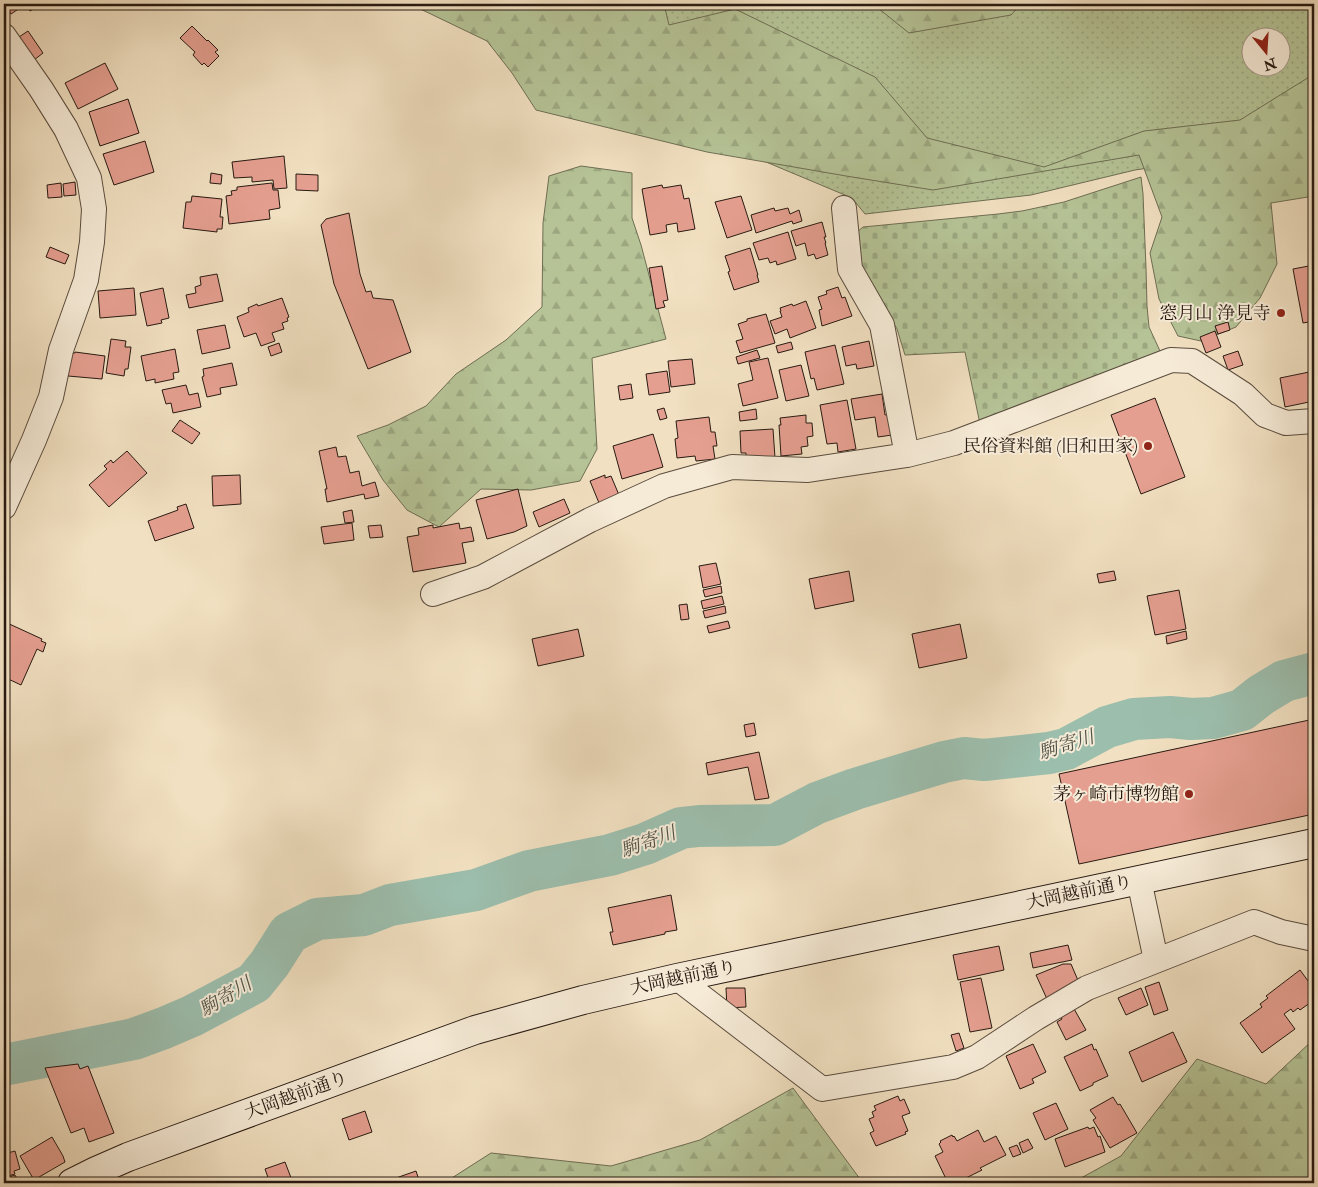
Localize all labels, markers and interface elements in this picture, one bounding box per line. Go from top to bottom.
north arrow [1240,28,1290,78]
text: N [1261,54,1279,74]
place label: 窓月山 浄見寺 [1159,302,1271,325]
marker: 窓月山 浄見寺 [1275,307,1287,319]
place label: 民俗資料館 (旧和田家) [962,435,1138,458]
marker: 民俗資料館 (旧和田家) [1142,440,1154,452]
water label: 駒寄川 [1035,724,1099,765]
place label: 茅ヶ崎市博物館 [1053,783,1179,806]
marker: 茅ヶ崎市博物館 [1183,788,1195,800]
water label: 駒寄川 [617,820,681,863]
street label: 大岡越前通り [1024,870,1134,915]
street label: 大岡越前通り [628,955,738,1000]
water label: 駒寄川 [195,971,258,1022]
street label: 大岡越前通り [241,1066,351,1125]

